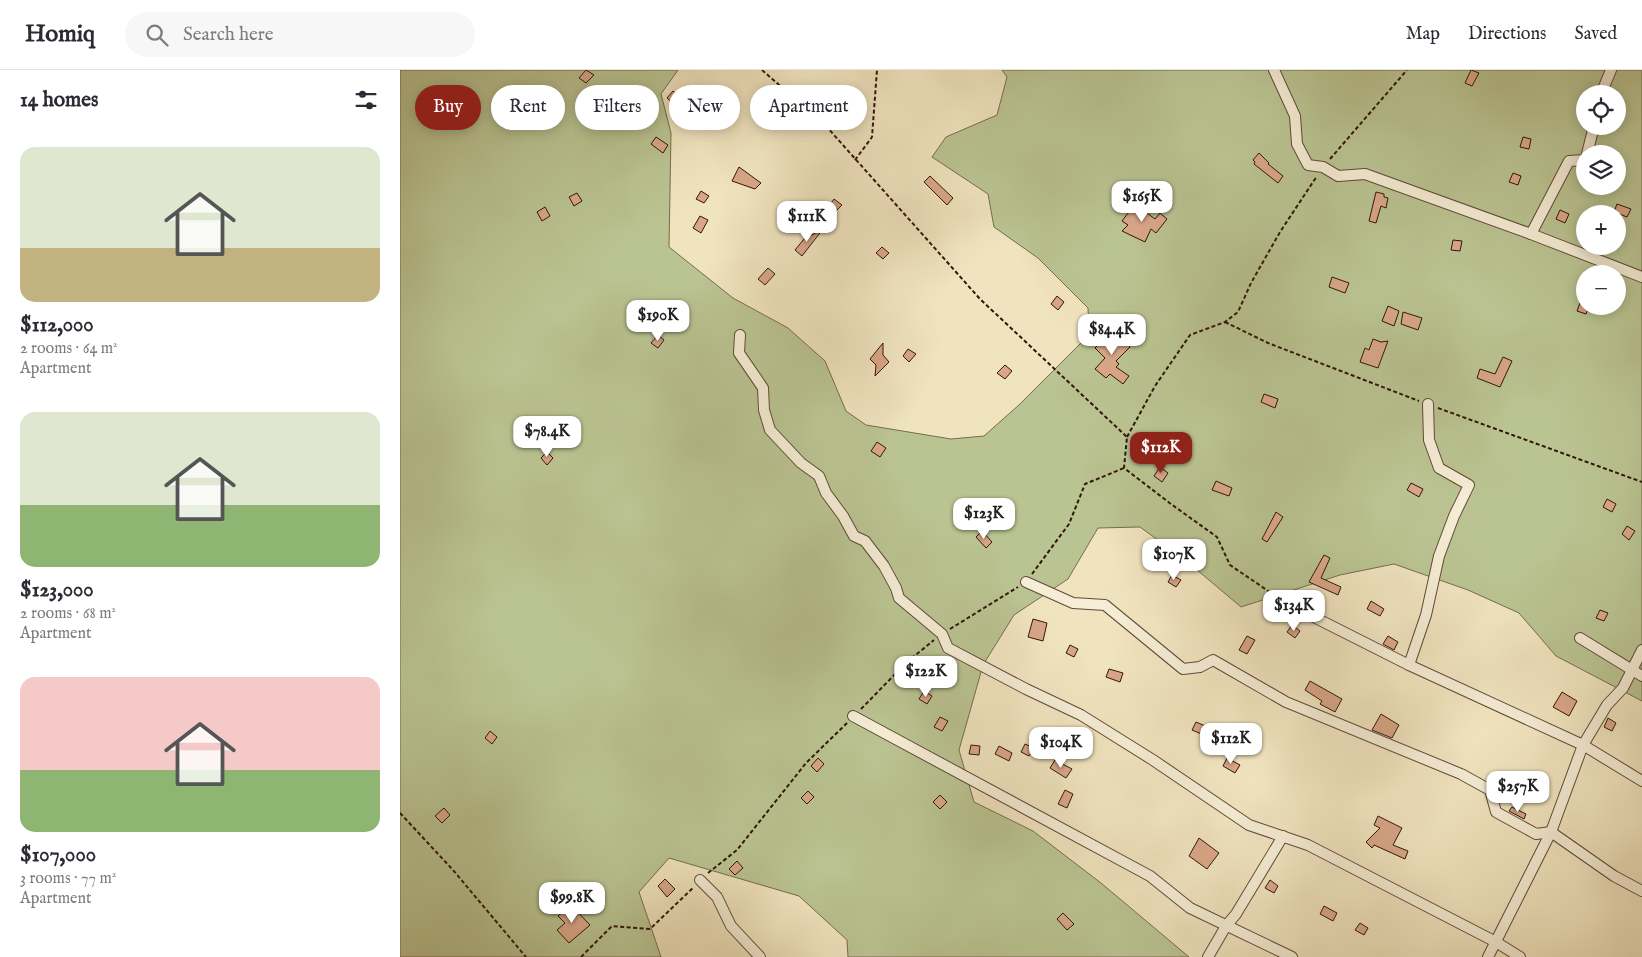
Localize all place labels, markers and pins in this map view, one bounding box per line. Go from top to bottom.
pin: $165K [1107,180,1177,223]
pin: $111K [772,200,842,243]
pin: $190K [623,300,693,342]
pin: $84.4K [1071,314,1153,356]
pin: $78.4K [506,416,588,458]
pin: $112K [1126,432,1196,474]
pin: $123K [949,498,1019,540]
pin: $107K [1139,538,1209,581]
pin: $134K [1259,590,1329,632]
pin: $122K [891,656,961,698]
pin: $112K [1196,722,1266,765]
pin: $104K [1026,726,1096,769]
pin: $257K [1483,770,1553,813]
pin: $99.8K [531,882,613,924]

